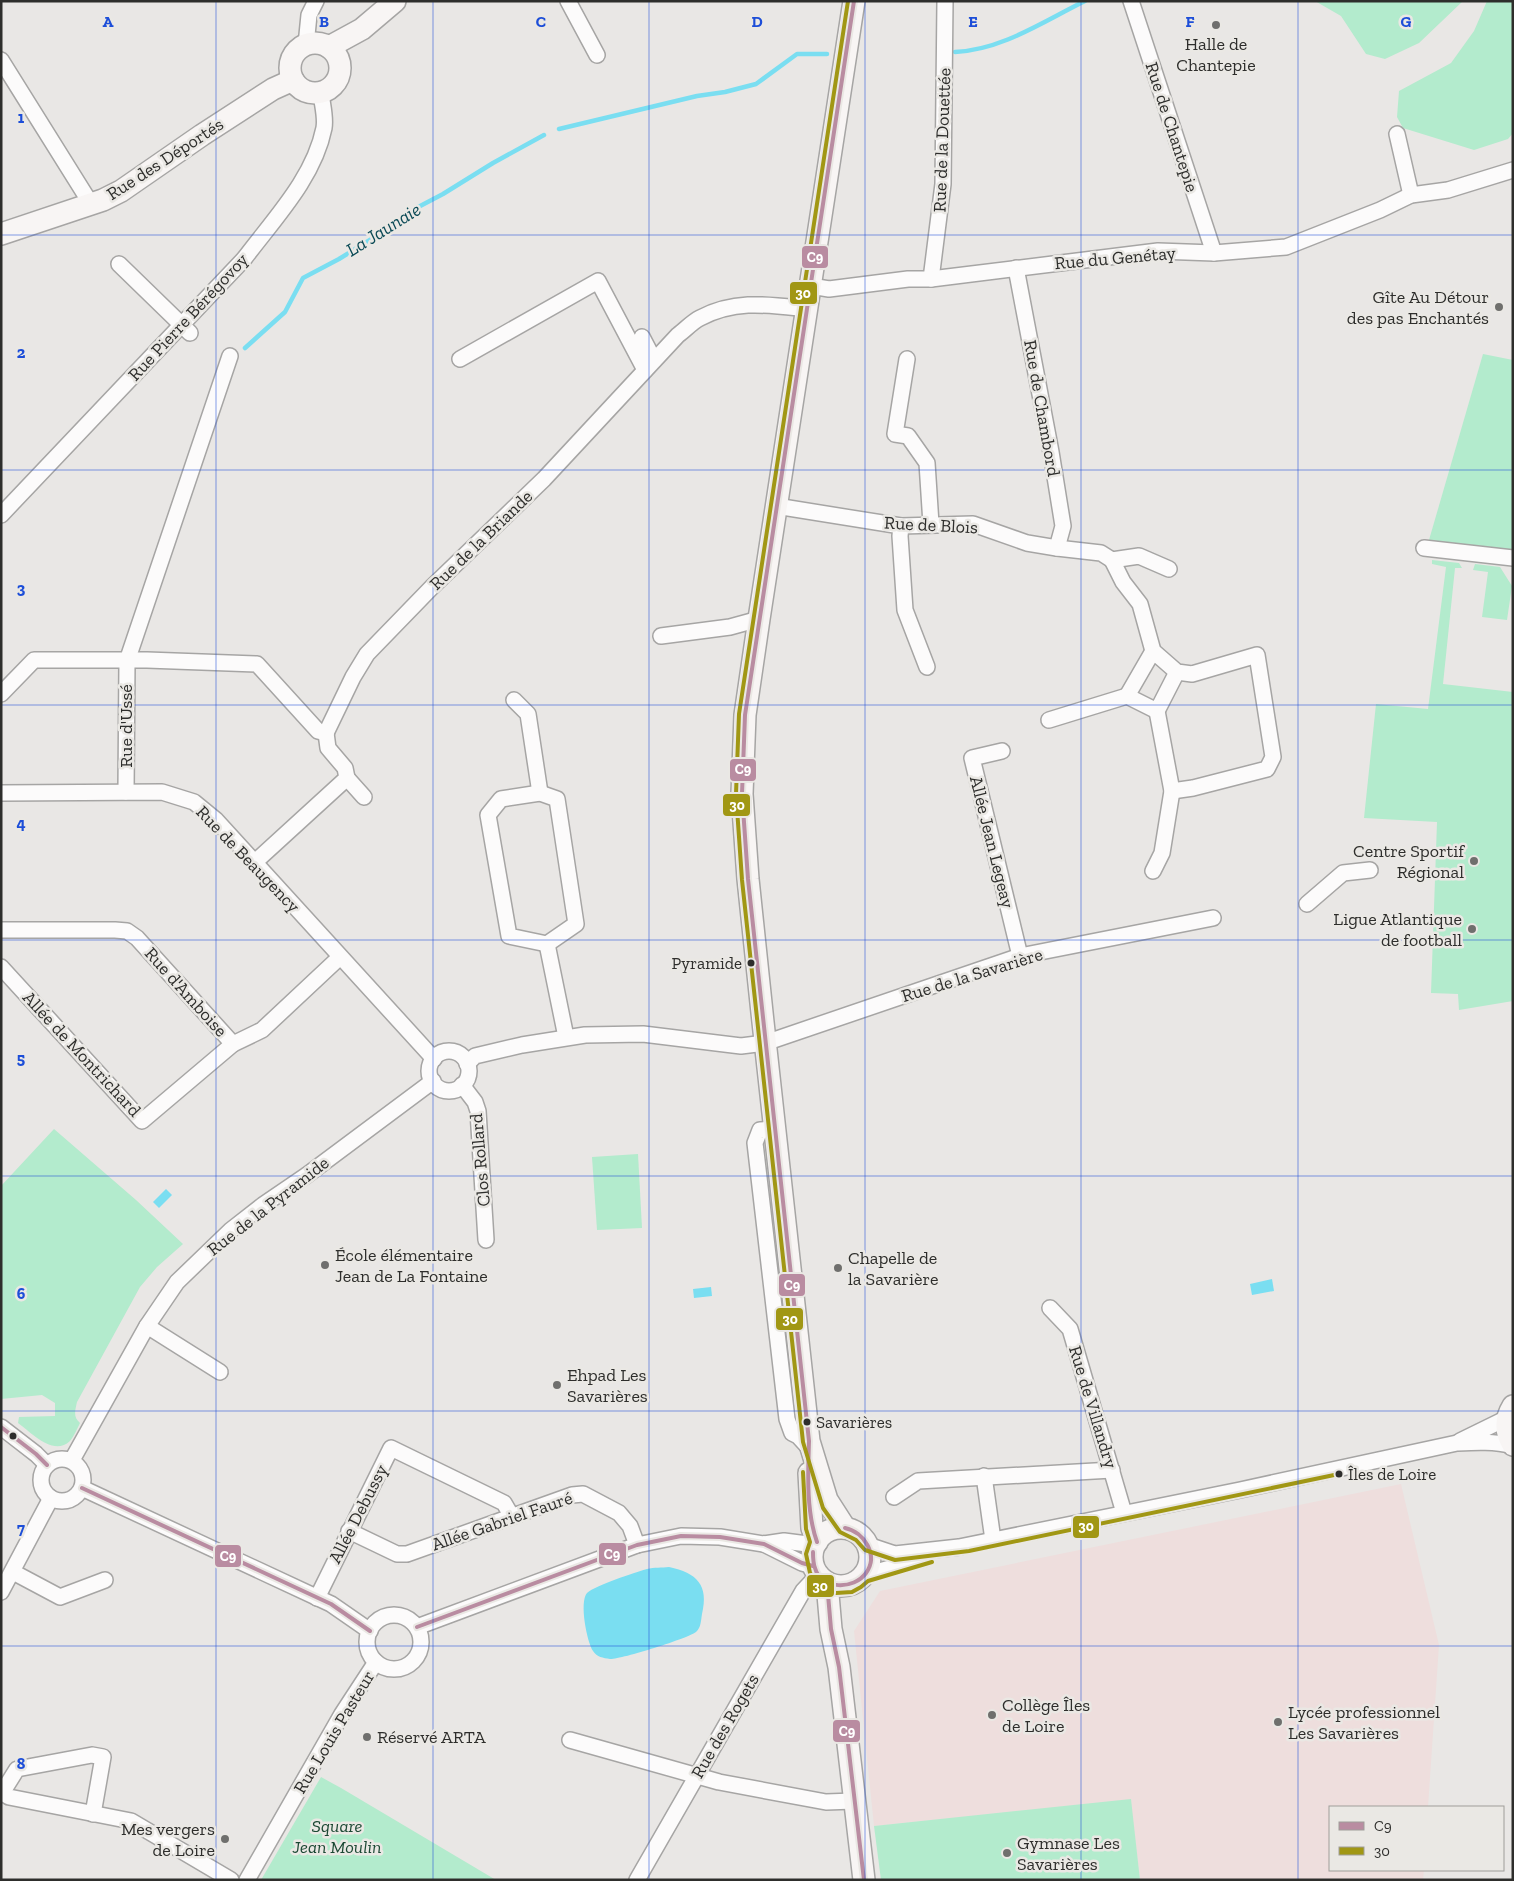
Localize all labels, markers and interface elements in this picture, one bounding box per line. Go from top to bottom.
text: A [103,12,114,31]
text: B [319,12,329,31]
text: C [536,12,546,31]
text: D [751,12,763,31]
text: E [968,12,978,31]
text: F [1185,12,1195,31]
text: G [1401,12,1412,31]
marker: Halle de Chantepie [1210,19,1222,31]
place label: Halle de Chantepie [1176,33,1256,76]
street label: Rue de Chantepie [1141,59,1203,195]
street label: Rue de la Douettée [928,67,956,213]
text: 1 [18,108,25,127]
street label: Rue des Déportés [102,113,228,205]
water label: La Jaunaie [342,198,425,261]
street label: Rue du Genétay [1053,242,1177,274]
line badge: C9 [801,245,829,269]
street label: Rue Pierre Bérégovoy [123,248,253,385]
text: C9 [807,249,824,266]
line badge: 30 [789,281,818,305]
text: 30 [795,285,811,302]
place label: Gîte Au Détour des pas Enchantés [1347,286,1489,329]
marker: Gîte Au Détour des pas Enchantés [1493,301,1505,313]
street label: Rue de Chambord [1019,338,1065,478]
text: 2 [17,343,26,362]
street label: Rue de la Briande [425,485,537,595]
street label: Rue de Blois [884,512,979,538]
text: 3 [17,579,26,598]
street label: Rue d'Ussé [115,684,137,768]
line badge: C9 [729,758,757,782]
text: C9 [735,761,752,778]
street label: Allée Jean Legeay [965,774,1019,911]
line badge: 30 [722,793,751,817]
text: 30 [729,797,745,814]
street label: Rue de Beaugency [191,801,305,918]
text: 4 [16,814,26,833]
place label: Centre Sportif Régional [1353,840,1465,883]
marker: Centre Sportif Régional [1468,855,1480,867]
place label: Ligue Atlantique de football [1333,908,1462,951]
marker: Ligue Atlantique de football [1466,923,1478,935]
street label: Rue d'Amboise [140,943,232,1041]
street label: Rue de la Savarière [899,943,1045,1007]
place label: Pyramide [671,953,742,973]
marker: Pyramide [746,958,756,968]
street label: Allée de Montrichard [18,987,146,1121]
text: 5 [17,1049,25,1068]
street label: Clos Rollard [465,1112,495,1208]
street label: Rue de la Pyramide [203,1152,333,1260]
place label: École élémentaire Jean de La Fontaine [335,1244,488,1287]
place label: Chapelle de la Savarière [848,1247,938,1290]
marker: École élémentaire Jean de La Fontaine [319,1259,331,1271]
marker: Chapelle de la Savarière [832,1262,844,1274]
line badge: C9 [778,1273,806,1297]
text: C9 [784,1277,801,1294]
text: 6 [17,1284,26,1303]
line badge: 30 [775,1307,804,1331]
text: 30 [782,1311,798,1328]
street label: Rue de Villandry [1064,1343,1122,1472]
place label: Ehpad Les Savarières [567,1364,648,1407]
marker: Ehpad Les Savarières [551,1379,563,1391]
place label: Savarières [816,1412,892,1432]
marker: Savarières [802,1417,812,1427]
unlabelled marker [8,1431,18,1441]
street label: Allée Debussy [324,1460,393,1567]
place label: Îles de Loire [1348,1464,1436,1484]
marker: Îles de Loire [1334,1469,1344,1479]
street label: Allée Gabriel Fauré [429,1487,575,1555]
line badge: 30 [1072,1515,1100,1539]
text: 30 [1078,1518,1094,1535]
text: 7 [17,1519,25,1538]
line badge: C9 [598,1542,627,1566]
line badge: C9 [214,1544,242,1568]
text: C9 [604,1546,621,1563]
text: C9 [220,1548,237,1565]
line badge: 30 [806,1574,835,1598]
text: 30 [812,1578,828,1595]
street label: Rue Louis Pasteur [289,1667,379,1797]
street label: Rue des Rogets [686,1670,764,1782]
place label: Collège Îles de Loire [1002,1694,1090,1737]
place label: Lycée professionnel Les Savarières [1288,1701,1440,1744]
marker: Collège Îles de Loire [986,1709,998,1721]
marker: Lycée professionnel Les Savarières [1272,1716,1284,1728]
line badge: C9 [832,1719,861,1743]
text: C9 [839,1723,856,1740]
place label: Réservé ARTA [377,1726,486,1748]
marker: Réservé ARTA [361,1731,373,1743]
text: 8 [17,1754,26,1773]
legend [1329,1806,1504,1871]
park label: Square Jean Moulin [291,1815,382,1858]
text: C9 [1374,1817,1392,1835]
place label: Mes vergers de Loire [121,1818,215,1861]
place label: Gymnase Les Savarières [1017,1832,1120,1875]
marker: Mes vergers de Loire [219,1833,231,1845]
text: 30 [1374,1842,1390,1860]
marker: Gymnase Les Savarières [1001,1847,1013,1859]

